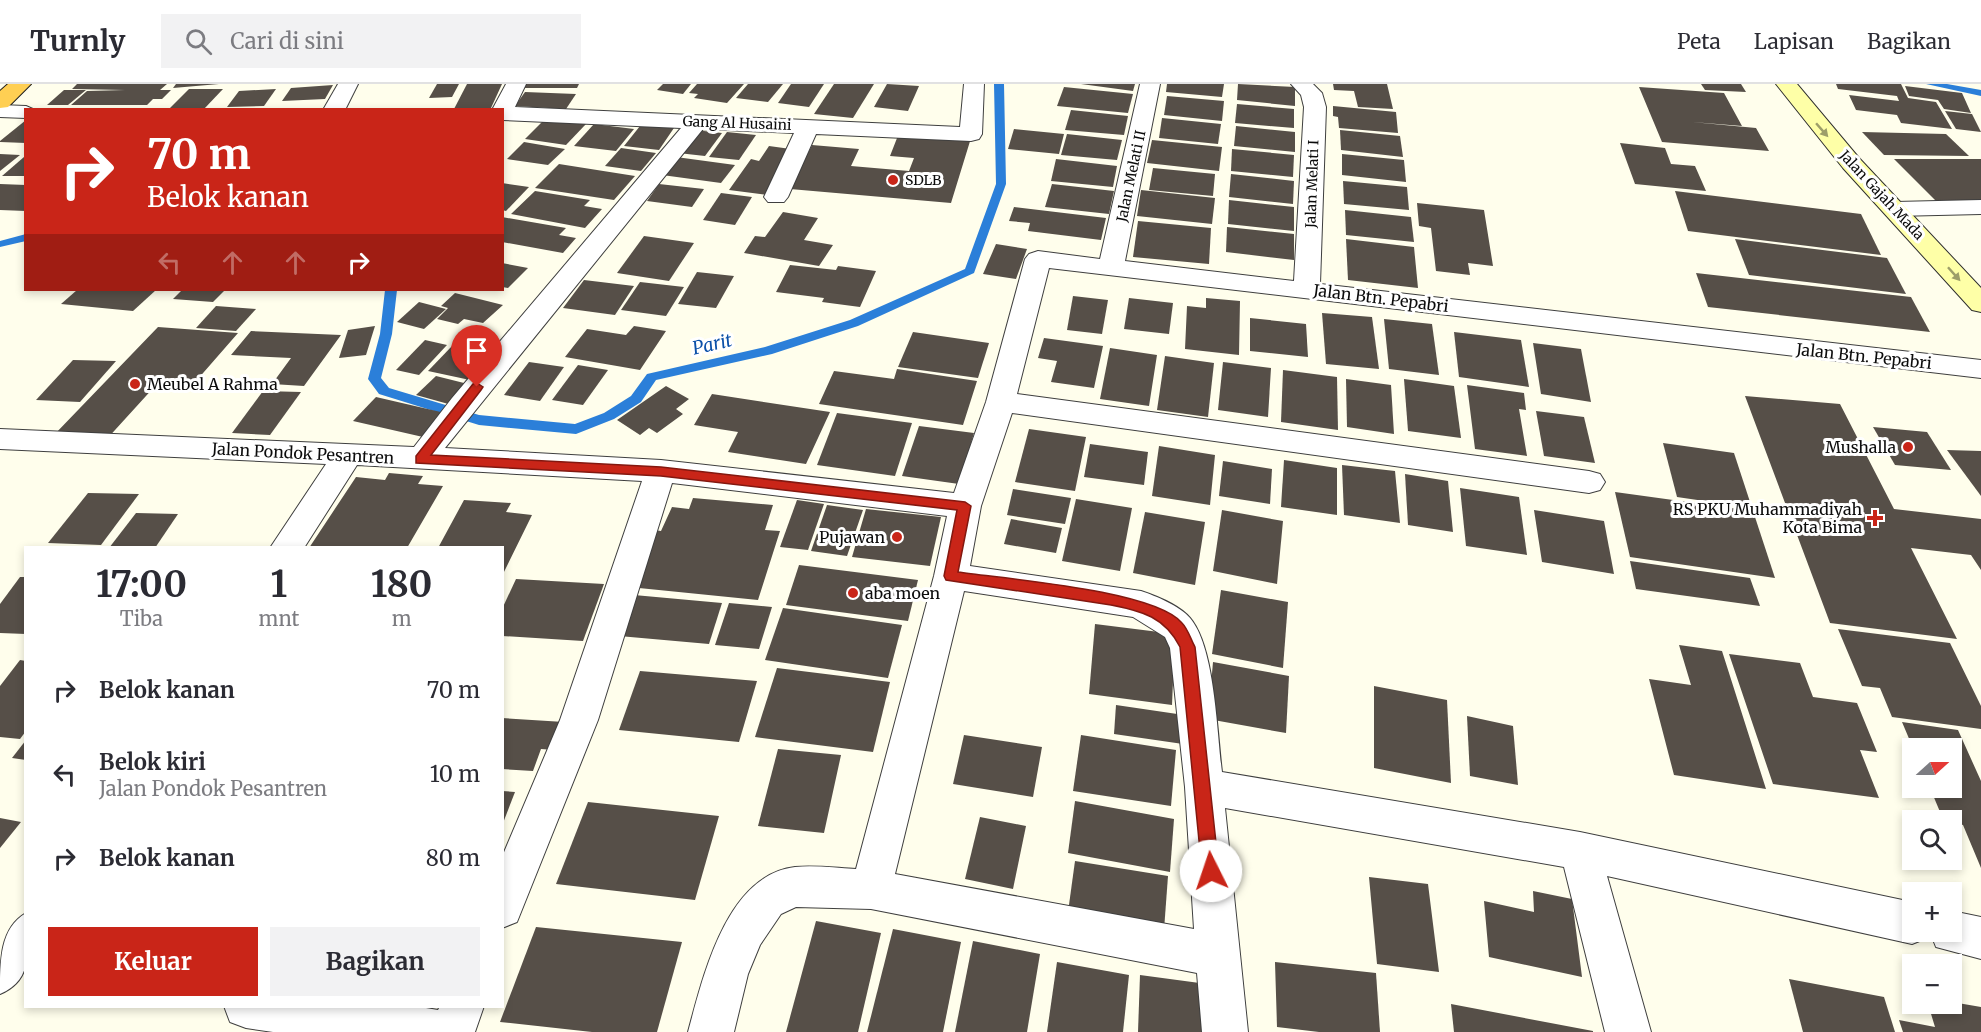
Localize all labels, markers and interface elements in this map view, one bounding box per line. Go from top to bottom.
search box [161,14,581,68]
text: Turnly [30,23,125,59]
icon: search [182,25,215,58]
text: Cari di sini [230,27,344,55]
text: Peta [1677,28,1721,55]
text: Lapisan [1754,28,1834,55]
text: Bagikan [1867,28,1951,55]
street label: Gang Al Husaini [682,112,792,134]
one-way arrow [1815,122,1828,137]
text: 70 m [147,128,251,180]
street label: Jalan Melati II [1112,128,1150,225]
icon: right [48,132,126,210]
street label: Jalan Melati I [1301,140,1323,229]
street label: Jalan Gajah Mada [1835,146,1928,244]
place label: SDLB [905,171,941,189]
marker: SDLB [886,173,900,187]
text: Belok kanan [147,180,309,214]
icon: left [153,246,186,279]
icon: ahead [216,246,249,279]
icon: ahead [279,246,312,279]
icon: right [342,246,375,279]
one-way arrow [1947,266,1960,281]
street label: Jalan Btn. Pepabri [1311,280,1450,316]
pin [451,325,502,387]
water label: Parit [690,328,735,360]
icon: arrive [460,334,493,367]
street label: Jalan Btn. Pepabri [1794,339,1933,373]
place label: Meubel A Rahma [147,374,278,394]
marker: Meubel A Rahma [128,377,142,391]
place label: Mushalla [1825,437,1896,457]
street label: Jalan Pondok Pesantren [210,438,395,468]
marker: Mushalla [1901,440,1915,454]
place label: RS PKU Muhammadiyah Kota Bima [1673,499,1862,537]
marker: RS PKU Muhammadiyah Kota Bima [1866,509,1884,527]
place label: Pujawan [819,527,885,547]
marker: Pujawan [890,530,904,544]
text: 17:00 [96,562,187,607]
text: 1 [271,562,287,607]
text: 180 [371,562,432,607]
place label: aba moen [865,583,941,603]
marker: aba moen [846,586,860,600]
text: Tiba [120,606,163,631]
text: mnt [259,606,299,631]
text: m [392,606,412,631]
icon: right [48,674,81,707]
text: Belok kanan [99,676,235,704]
text: 70 m [427,676,480,704]
north arrow [1902,738,1962,798]
map controls [1902,738,1962,1014]
text: Belok kiri [99,748,206,776]
icon: left [48,758,81,791]
text: 10 m [430,760,480,788]
text: Jalan Pondok Pesantren [99,776,327,801]
button: search [1902,810,1962,870]
position arrow [1179,839,1243,903]
icon: right [48,842,81,875]
text: Belok kanan [99,844,235,872]
text: 80 m [426,844,480,872]
button: + [1902,882,1962,942]
button: Keluar [48,927,258,996]
button: Bagikan [270,927,480,996]
button: − [1902,954,1962,1014]

